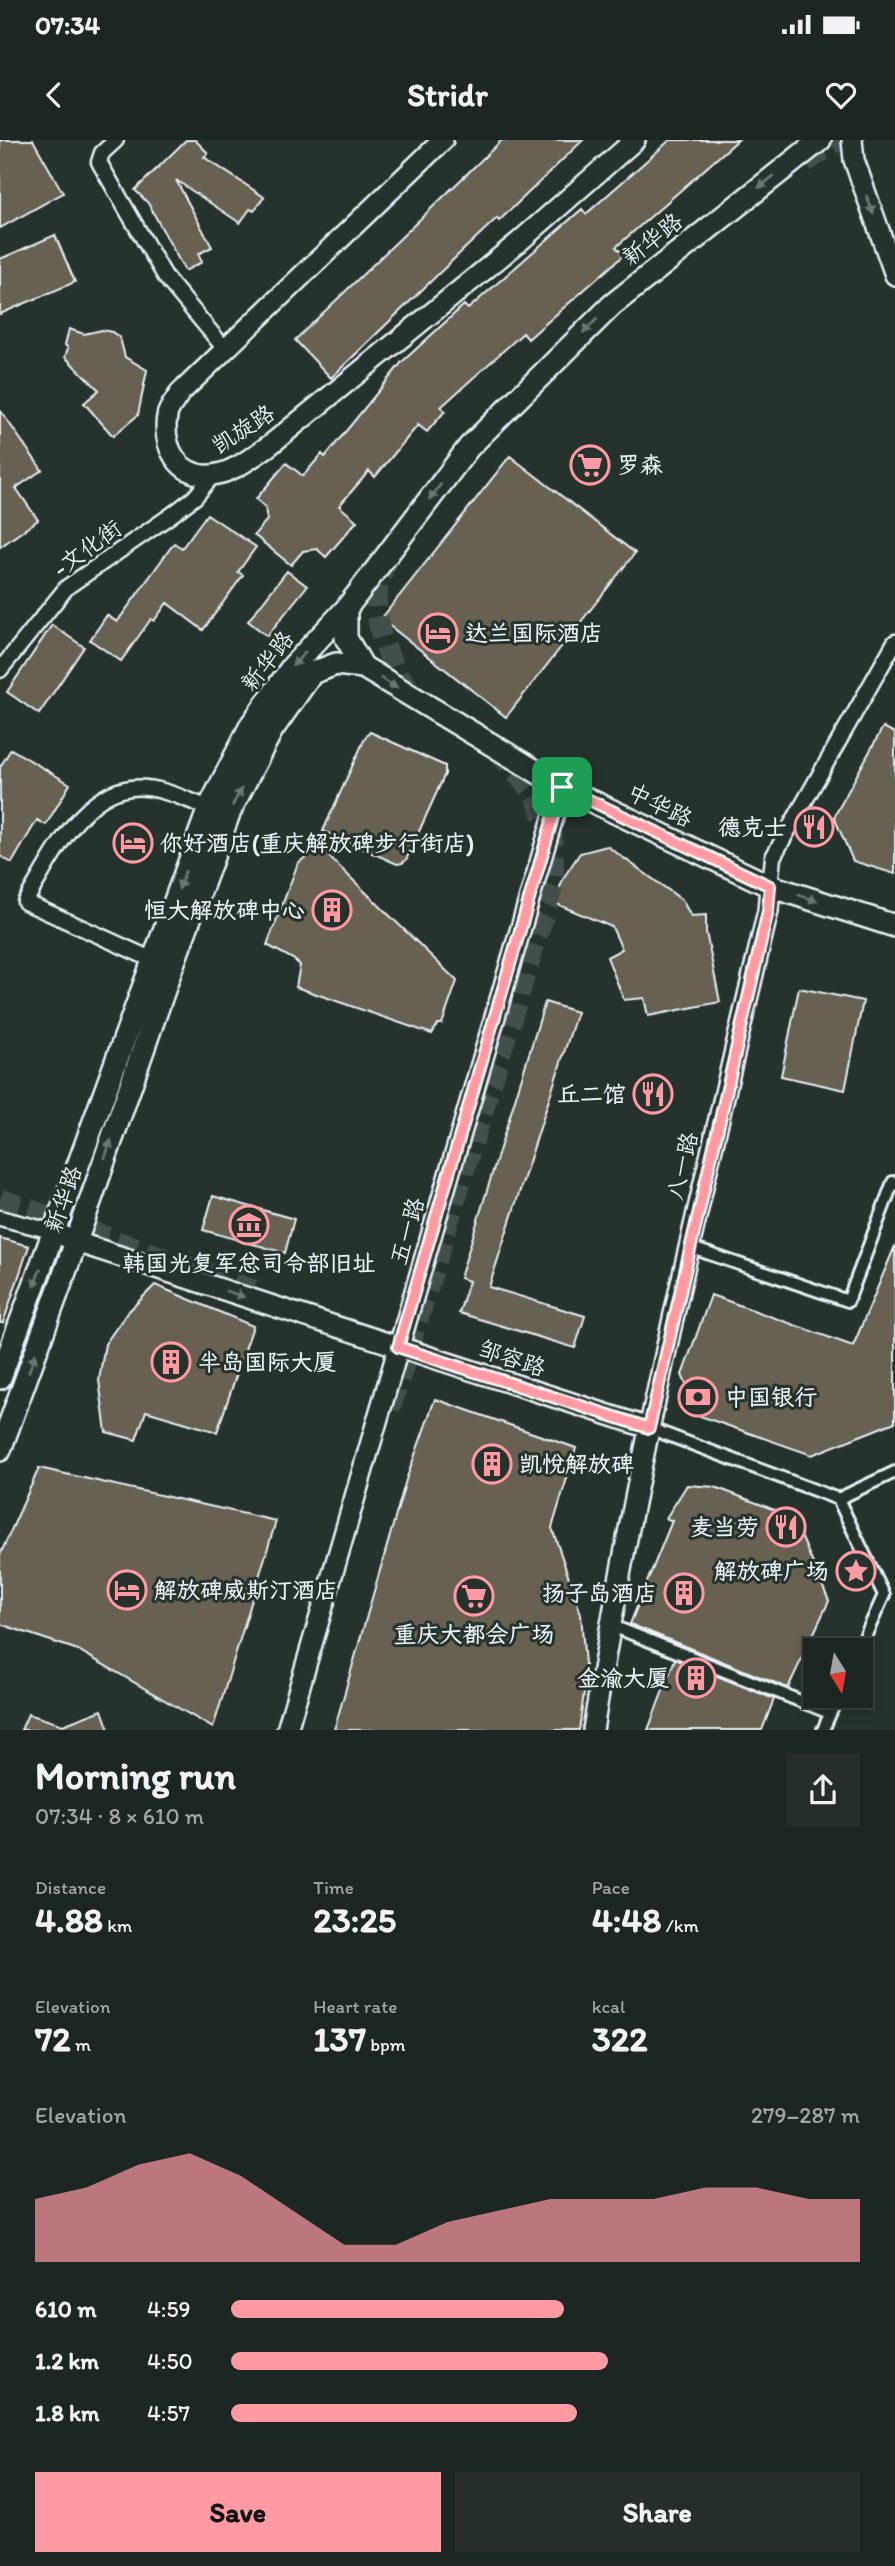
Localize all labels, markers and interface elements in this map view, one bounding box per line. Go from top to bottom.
text: 07:34 [35,9,100,41]
icon: back [35,76,73,114]
text: Stridr [407,76,488,114]
icon: heart [822,76,860,114]
one-way arrow [758,175,776,190]
one-way arrow [865,195,876,216]
street label: 新华路 [616,207,688,271]
one-way arrow [582,318,599,335]
street label: 凯旋路 [206,398,280,460]
supermarket icon: 罗森 [569,444,611,486]
place label: 罗森 [617,451,663,479]
one-way arrow [428,483,443,501]
street label: -文化街 [47,514,127,582]
hotel icon: 达兰国际酒店 [417,612,459,654]
place label: 达兰国际酒店 [465,619,603,647]
street label: 新华路 [235,625,299,697]
one-way arrow [292,650,308,667]
one-way arrow [379,676,398,689]
pin [532,757,592,817]
icon: arrive [543,768,581,806]
street label: 中华路 [623,777,697,833]
one-way arrow [232,787,243,807]
restaurant icon: 德克士 [793,806,835,848]
place label: 德克士 [718,813,787,841]
hotel icon: 你好酒店(重庆解放碑步行街店) [112,822,154,864]
place label: 你好酒店(重庆解放碑步行街店) [160,829,474,857]
one-way arrow [177,870,188,891]
building icon: 恒大解放碑中心 [311,889,353,931]
one-way arrow [798,894,819,904]
place label: 恒大解放碑中心 [144,896,305,924]
restaurant icon: 丘二馆 [632,1073,674,1115]
place label: 丘二馆 [557,1080,626,1108]
street label: 八一路 [661,1129,703,1203]
one-way arrow [103,1138,114,1159]
street label: 新华路 [39,1162,87,1236]
street label: 五一路 [384,1194,430,1268]
museum icon: 韩国光复军总司令部旧址 [228,1204,270,1246]
place label: 韩国光复军总司令部旧址 [123,1249,376,1277]
one-way arrow [32,1268,43,1289]
one-way arrow [225,1289,246,1300]
street label: 邹容路 [475,1334,549,1382]
building icon: 半岛国际大厦 [150,1341,192,1383]
place label: 半岛国际大厦 [198,1348,336,1376]
one-way arrow [27,1352,38,1373]
bank icon: 中国银行 [677,1376,719,1418]
place label: 中国银行 [725,1383,817,1411]
building icon: 凯悦解放碑 [471,1443,513,1485]
place label: 凯悦解放碑 [519,1450,634,1478]
restaurant icon: 麦当劳 [765,1506,807,1548]
place label: 麦当劳 [690,1513,759,1541]
place icon: 解放碑广场 [835,1550,877,1592]
place label: 解放碑广场 [714,1557,829,1585]
hotel icon: 解放碑威斯汀酒店 [106,1569,148,1611]
building icon: 扬子岛酒店 [663,1572,705,1614]
supermarket icon: 重庆大都会广场 [453,1575,495,1617]
place label: 解放碑威斯汀酒店 [154,1576,338,1604]
place label: 扬子岛酒店 [542,1579,657,1607]
place label: 重庆大都会广场 [394,1620,555,1648]
north arrow [803,1638,873,1708]
map controls [803,1638,873,1708]
building icon: 金渝大厦 [675,1657,717,1699]
place label: 金渝大厦 [577,1664,669,1692]
text: Morning run [35,1753,236,1799]
button: share [786,1753,860,1827]
text: 07:34 · 8 × 610 m [35,1802,204,1830]
text: Distance [35,1876,106,1899]
text: Time [313,1876,354,1899]
text: Pace [592,1876,630,1899]
text: 4.88 [35,1899,103,1941]
text: 23:25 [313,1899,396,1941]
text: 4:48 [592,1899,661,1941]
text: km [103,1914,132,1937]
text: /km [661,1914,699,1937]
text: Elevation [35,1995,111,2018]
text: Heart rate [313,1995,397,2018]
text: kcal [592,1995,625,2018]
text: 72 [35,2018,71,2060]
text: 137 [313,2018,366,2060]
text: 322 [592,2018,648,2060]
text: m [71,2033,91,2056]
text: bpm [366,2033,406,2056]
text: Elevation [35,2101,126,2129]
text: 279–287 m [751,2101,860,2129]
text: 610 m [35,2295,97,2323]
text: 4:59 [147,2295,191,2323]
text: 1.2 km [35,2347,99,2375]
text: 4:50 [147,2347,193,2375]
text: 1.8 km [35,2399,100,2427]
text: 4:57 [147,2399,190,2427]
button: Save [35,2472,441,2552]
button: Share [455,2472,860,2552]

